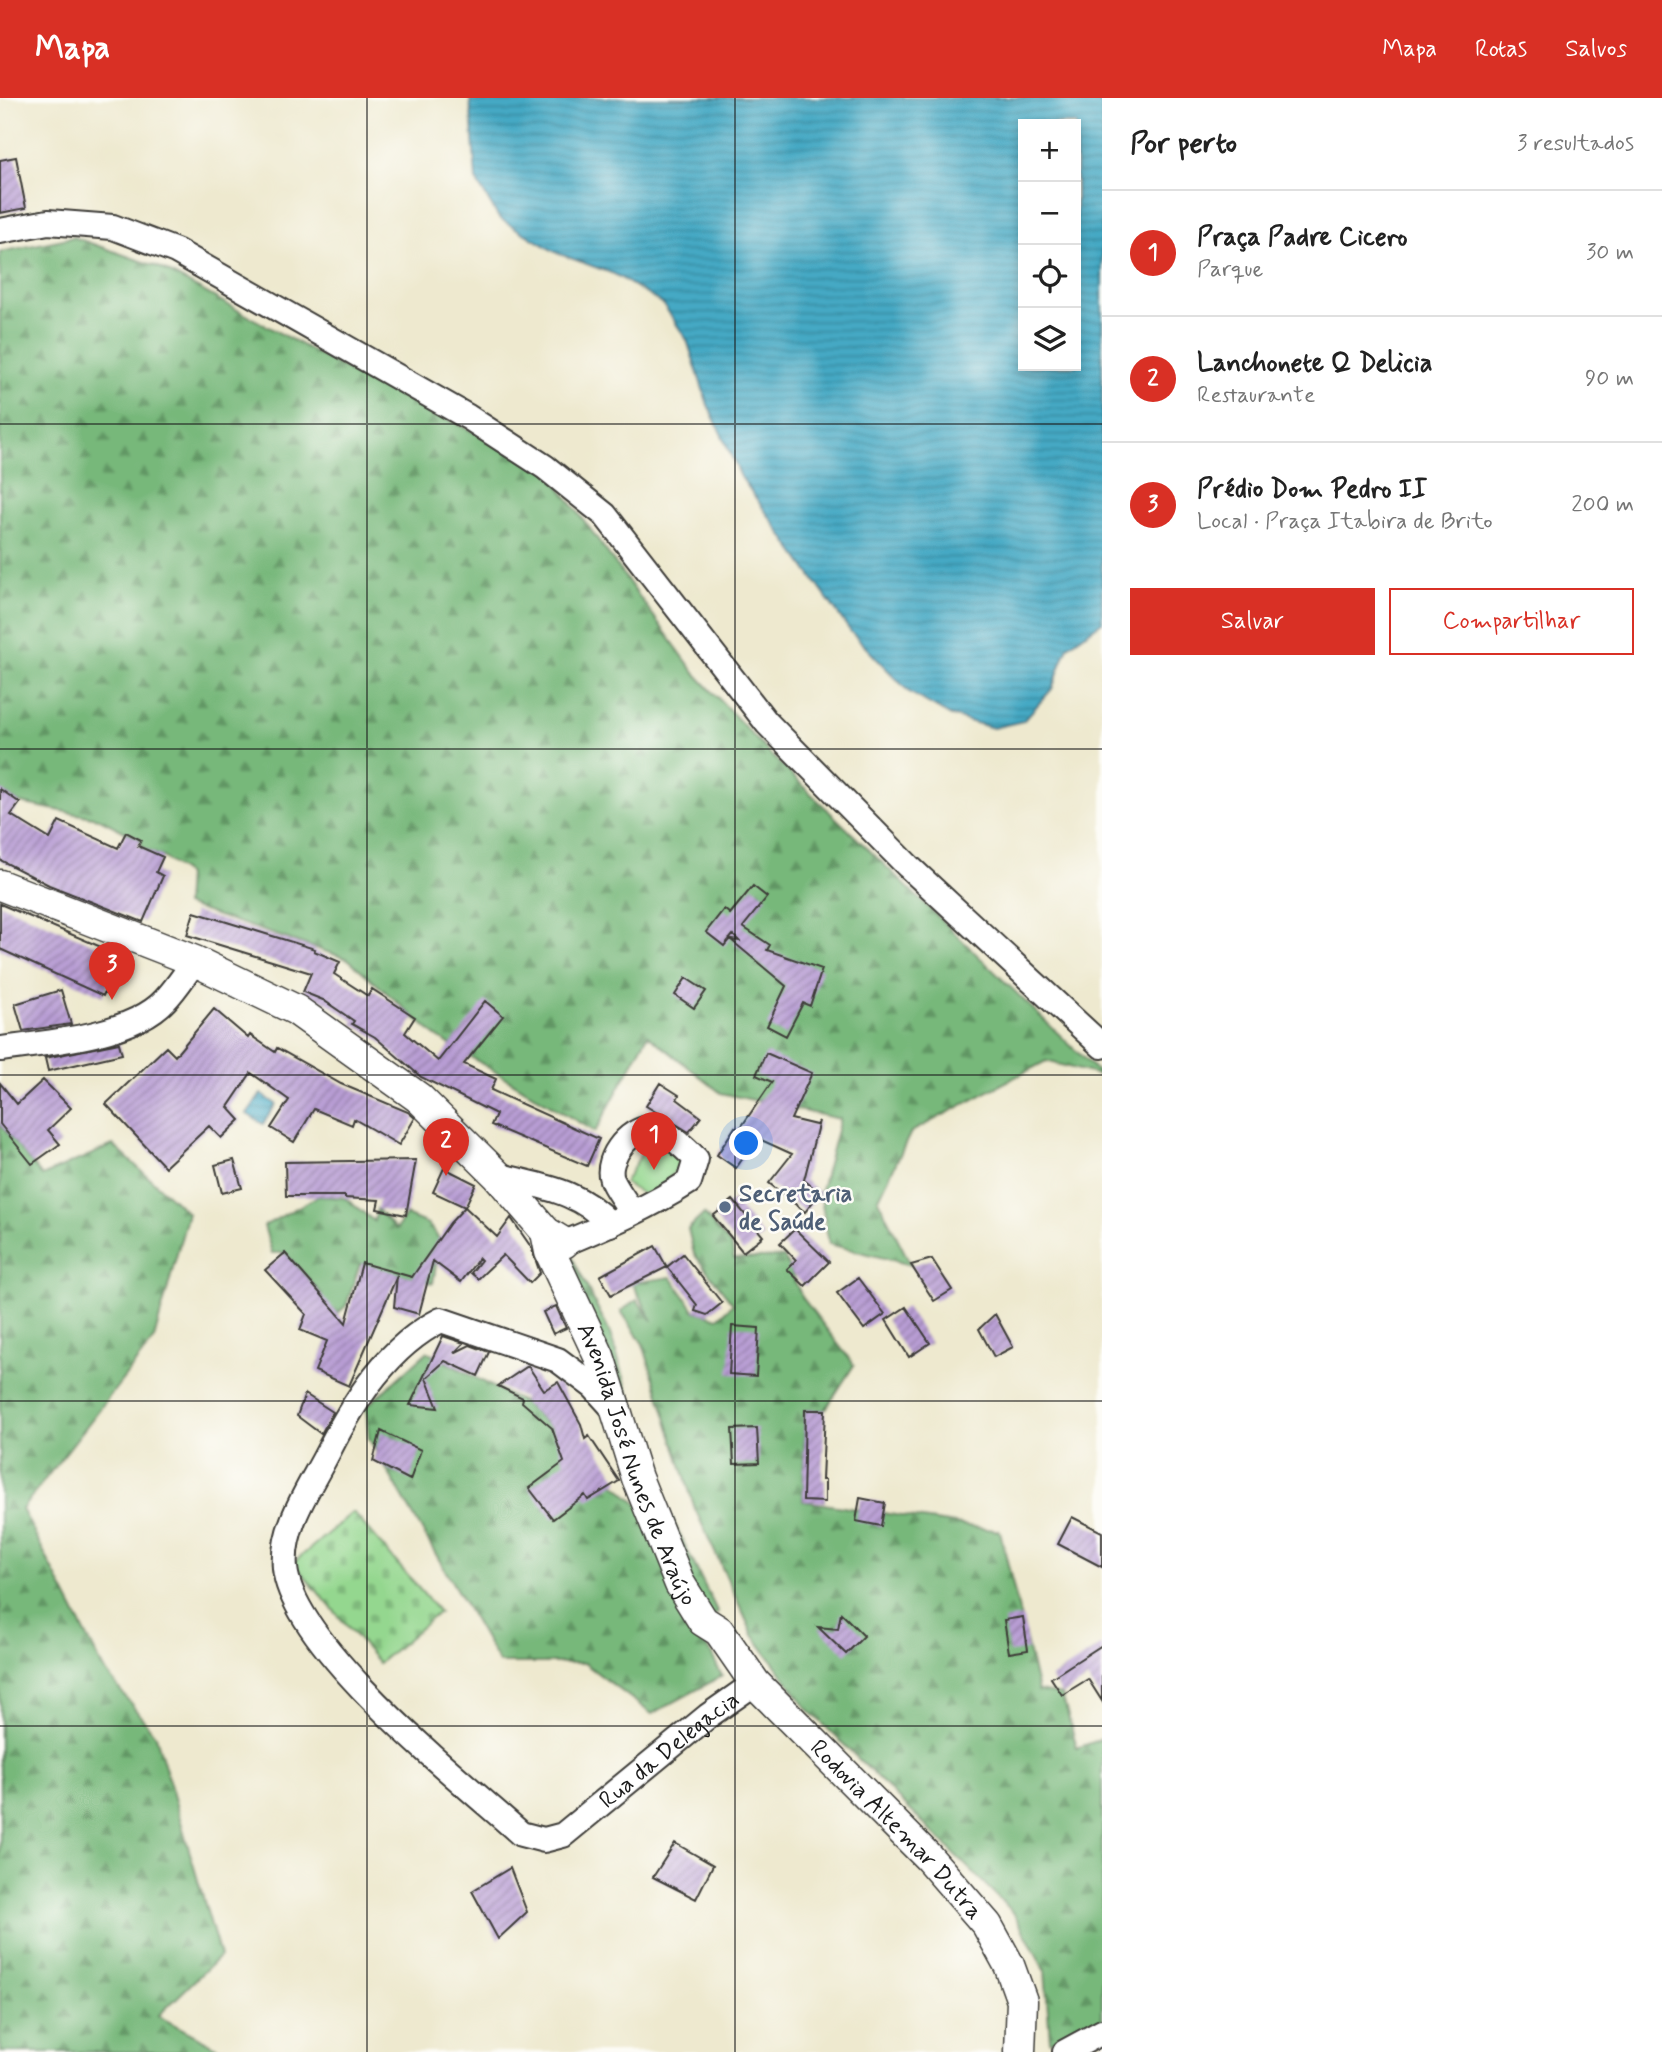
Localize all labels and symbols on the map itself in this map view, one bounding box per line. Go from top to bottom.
pin: 3 [89,942,135,1000]
pin: 1 [631,1112,677,1170]
pin: 2 [423,1118,469,1176]
your location [729,1126,763,1160]
place label: Secretaria de Saúde [739,1179,853,1238]
marker: Secretaria de Saúde [717,1199,733,1215]
street label: Avenida José Nunes de Araújo [569,1318,704,1612]
street label: Rua da Delegacia [593,1685,746,1816]
street label: Rodovia Altemar Dutra [803,1733,989,1927]

